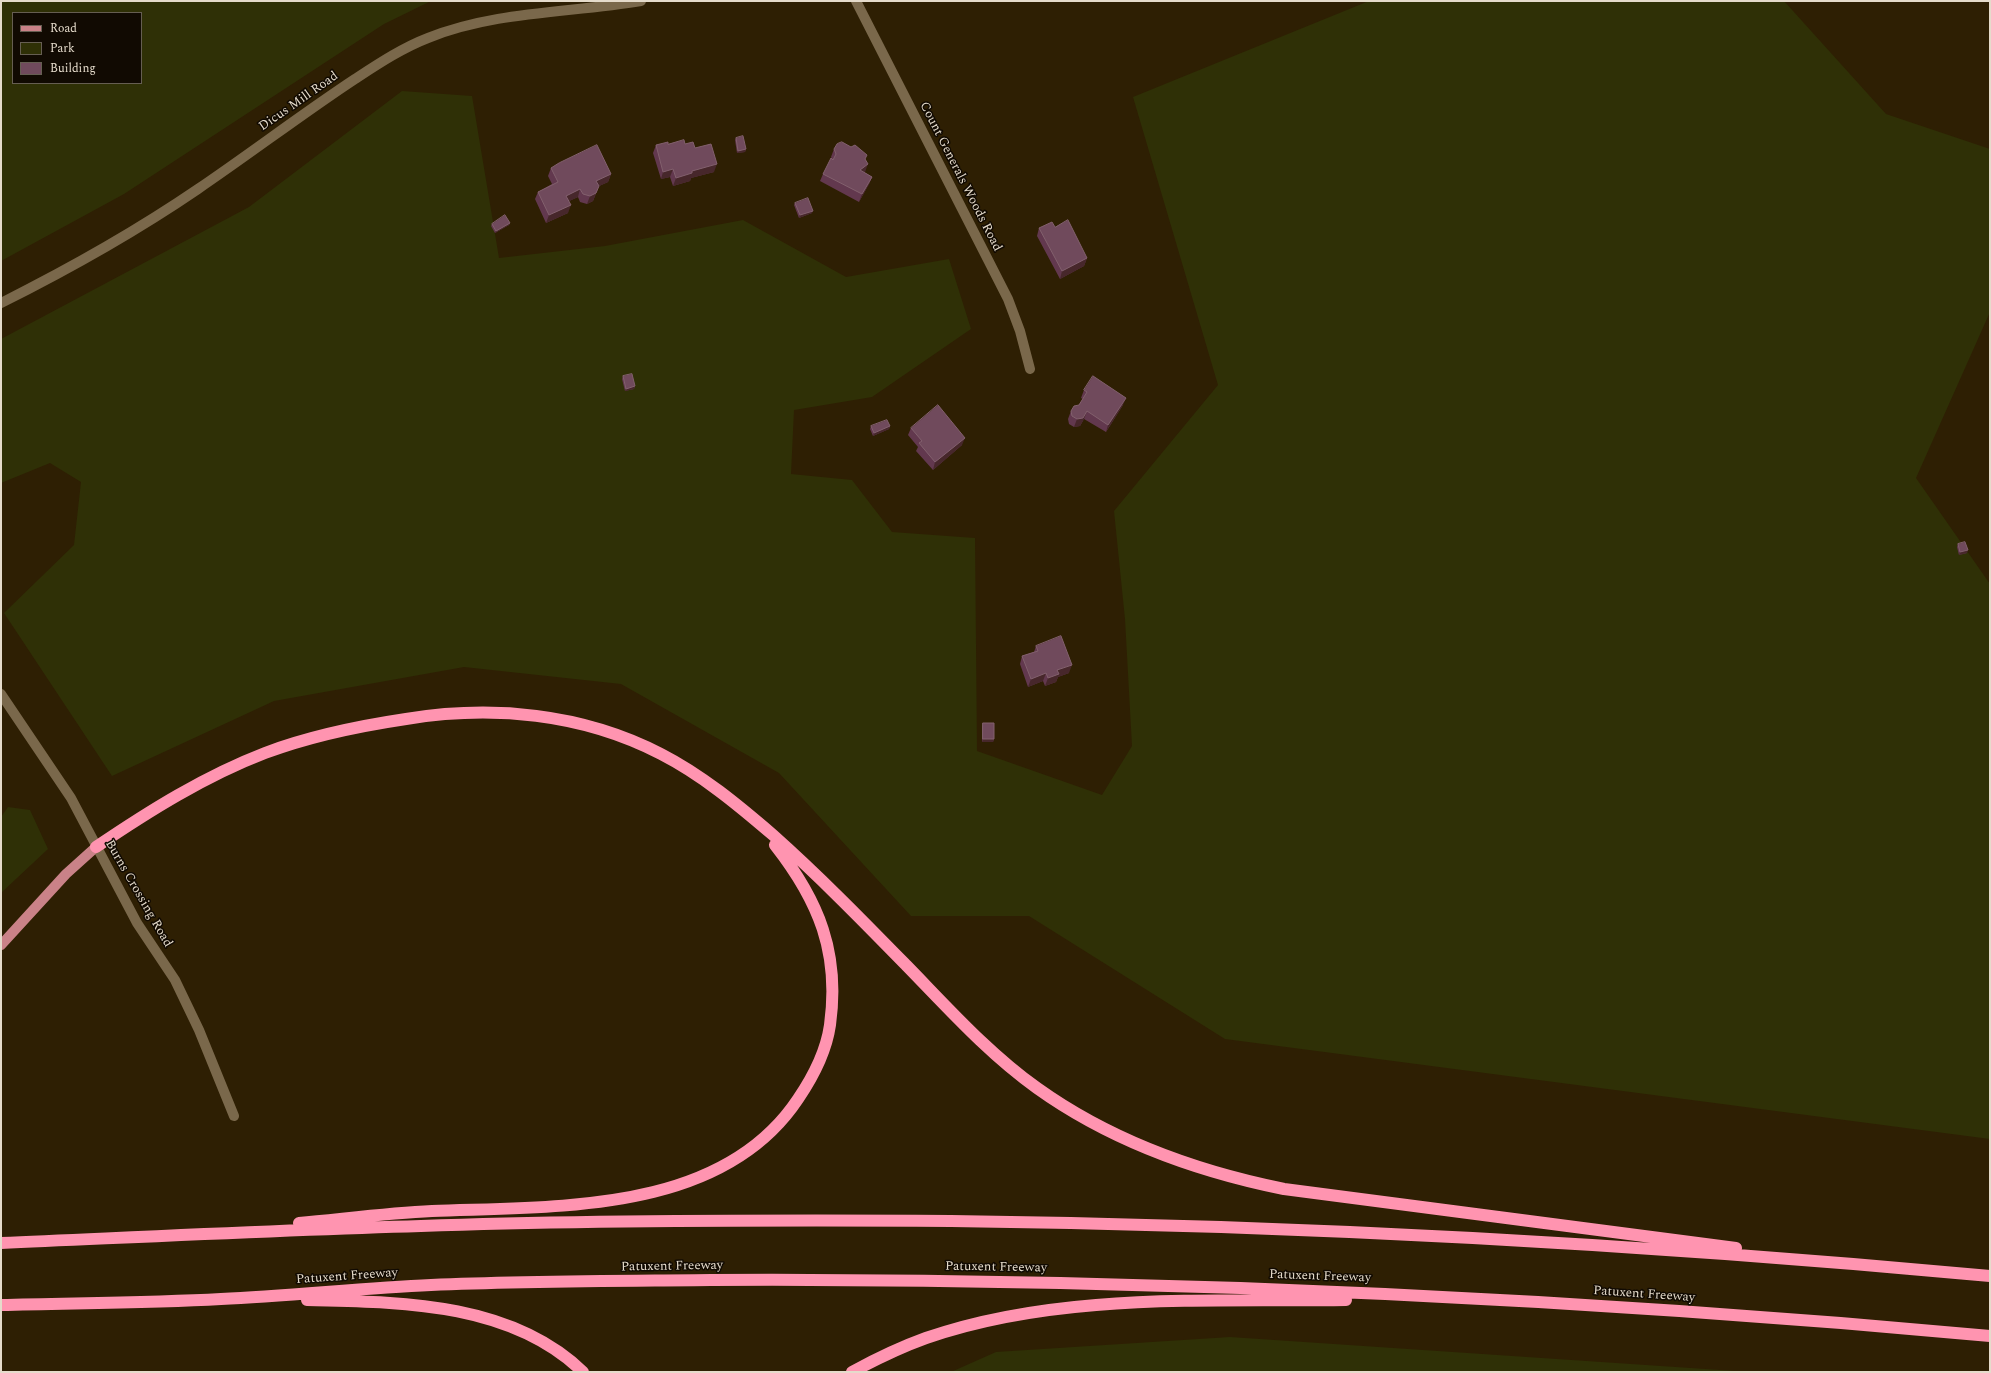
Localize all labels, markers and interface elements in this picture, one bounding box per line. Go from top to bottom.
legend [12,12,142,84]
text: Road [50,19,77,38]
text: Park [50,39,75,58]
text: Building [50,59,96,78]
street label: Dicus Mill Road [256,69,342,135]
street label: Count Generals Woods Road [915,100,1005,254]
street label: Burns Crossing Road [101,838,175,950]
street label: Patuxent Freeway [621,1258,723,1276]
street label: Patuxent Freeway [945,1259,1047,1277]
street label: Patuxent Freeway [296,1266,398,1288]
street label: Patuxent Freeway [1269,1267,1371,1287]
street label: Patuxent Freeway [1593,1284,1695,1306]

